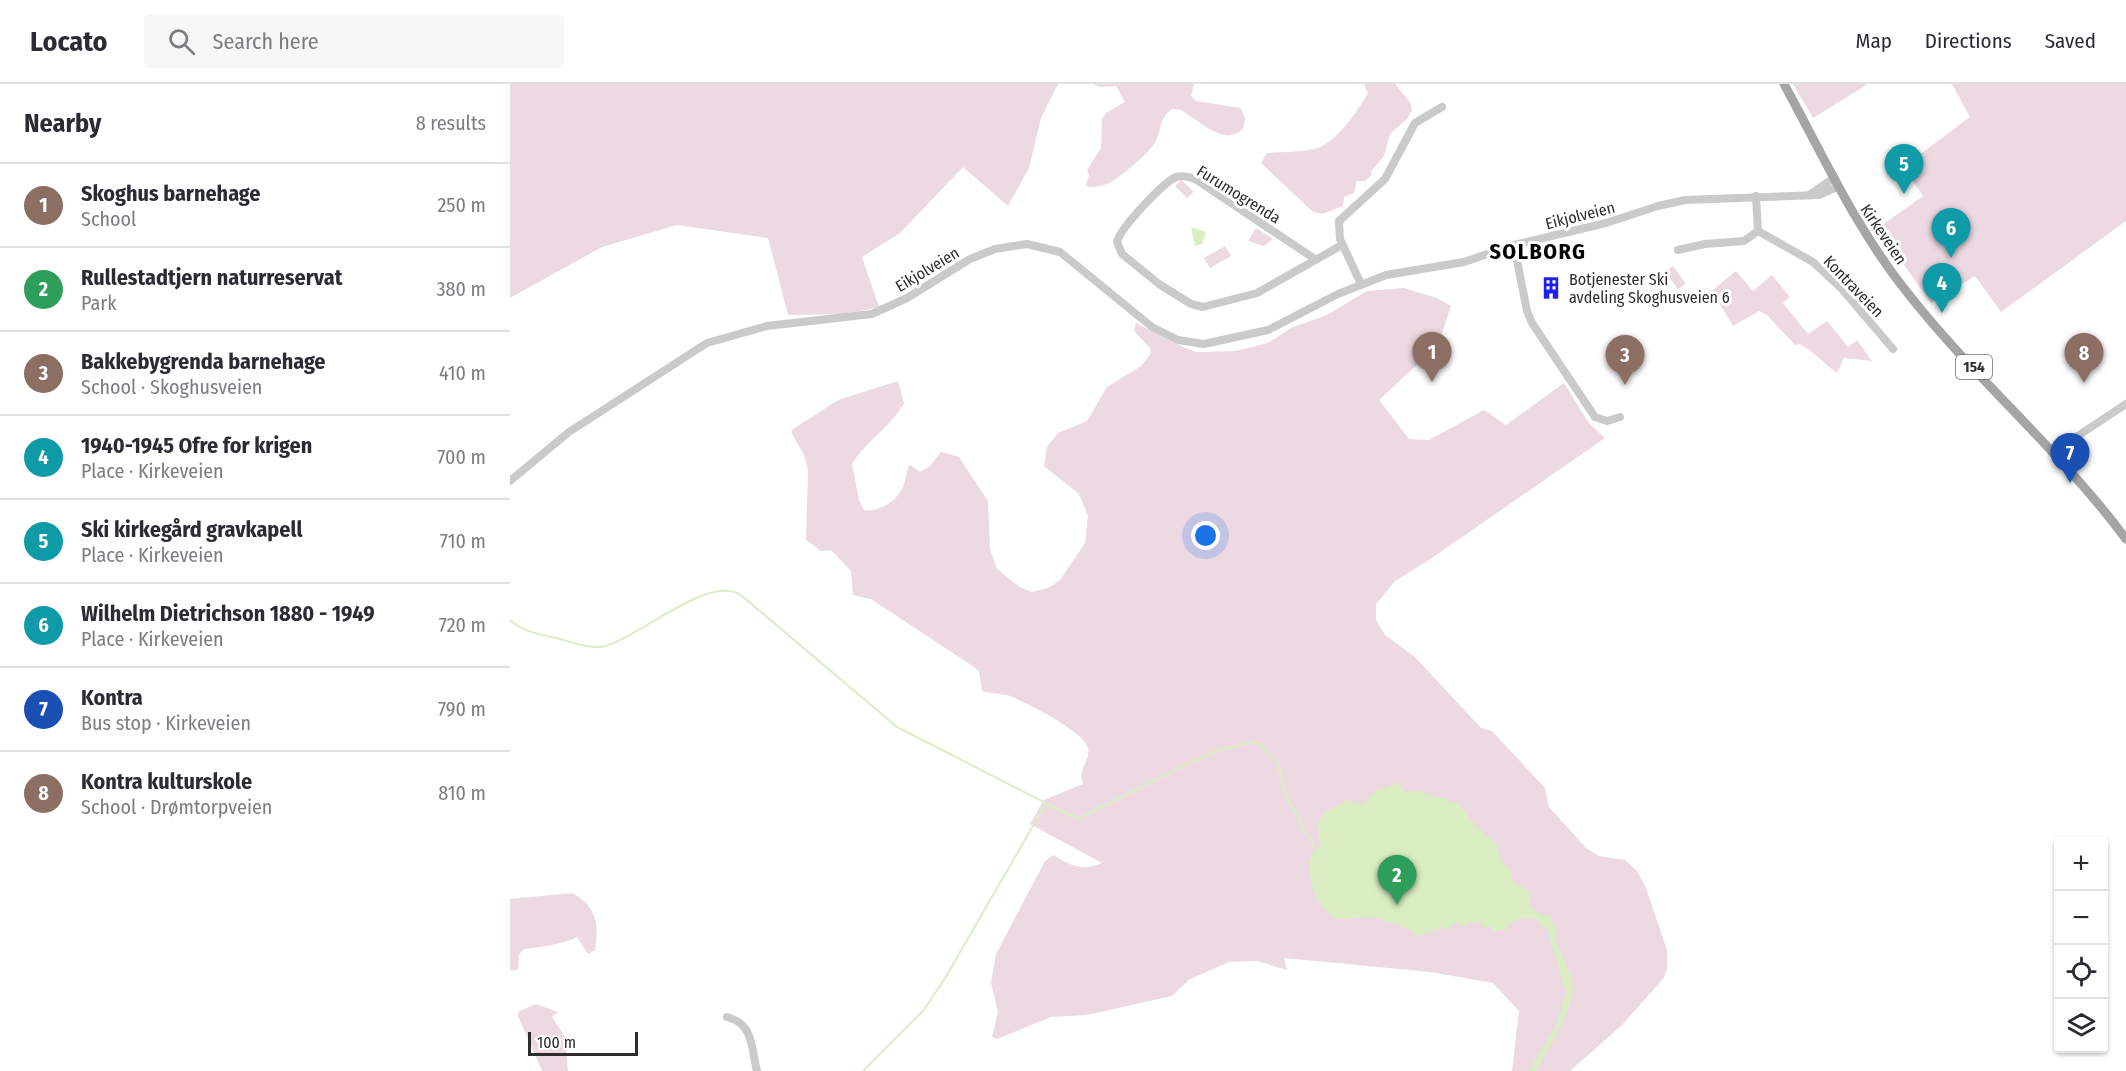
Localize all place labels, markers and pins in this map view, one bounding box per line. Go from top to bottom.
pin: 5 [1884,144,1924,194]
pin: 6 [1932,208,1970,258]
pin: 4 [1922,264,1962,313]
place label: Botjenester Ski avdeling Skoghusveien 6 [1569,270,1730,307]
building icon: Botjenester Ski avdeling Skoghusveien 6 [1538,275,1564,301]
pin: 1 [1412,332,1452,382]
pin: 8 [2064,334,2104,383]
pin: 3 [1606,336,1644,385]
pin: 7 [2050,434,2090,483]
pin: 2 [1378,856,1416,905]

